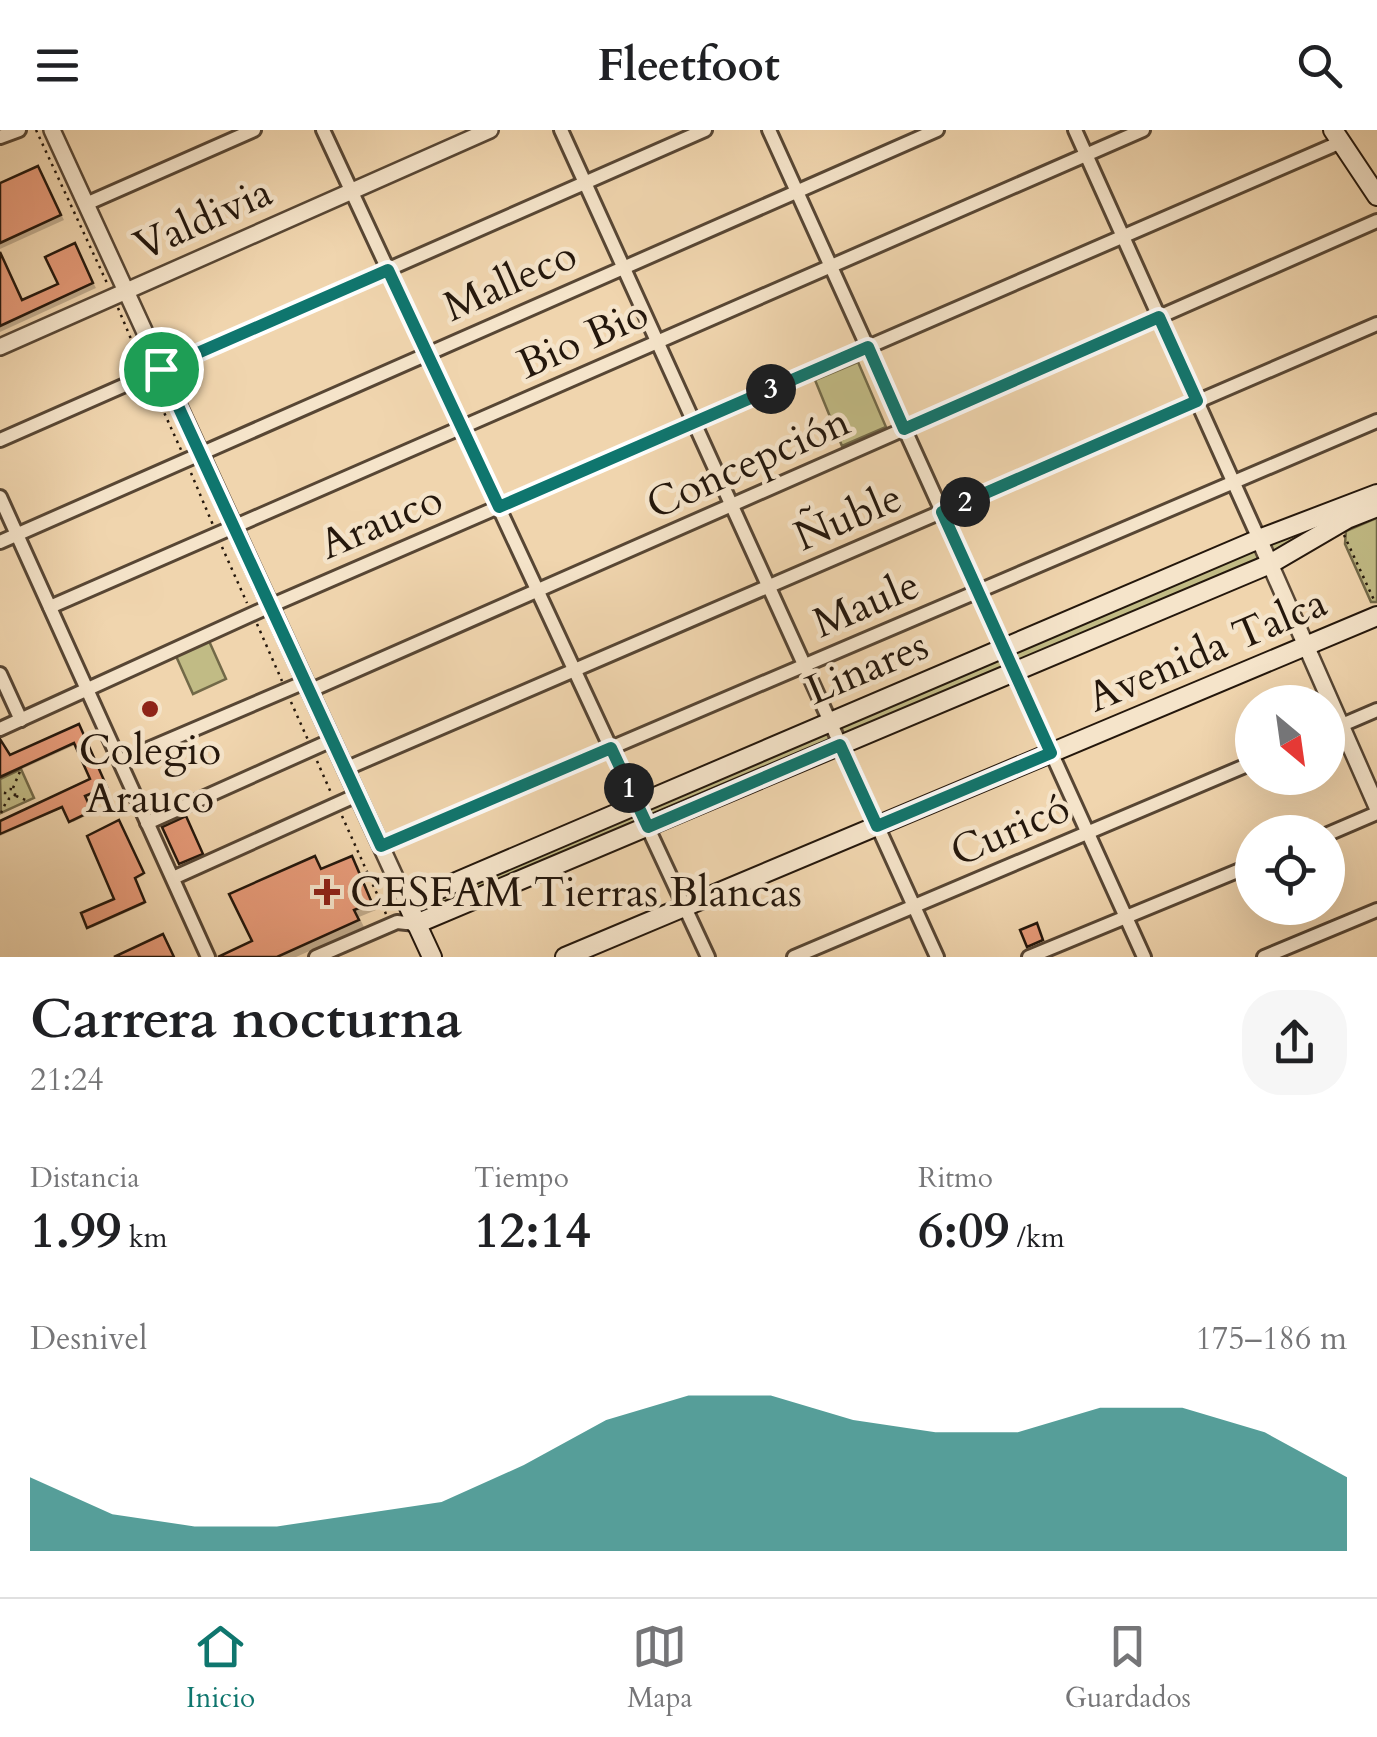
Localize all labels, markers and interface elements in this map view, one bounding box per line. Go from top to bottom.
text: Fleetfoot [597,35,780,96]
icon: menu [30,38,85,93]
icon: search [1292,38,1347,93]
street label: Valdivia [125,163,281,275]
street label: Malleco [434,226,586,336]
street label: Bio Bio [509,285,657,393]
pin [119,327,204,412]
icon: arrive [134,342,189,397]
pin: 3 [746,364,796,414]
text: 3 [764,370,778,408]
street label: Concepción [637,393,859,533]
street label: Ñuble [786,469,910,565]
street label: Arauco [311,471,451,573]
pin: 2 [940,477,990,527]
text: 2 [958,483,972,521]
street label: Maule [804,556,928,652]
street label: Avenida Talca [1079,574,1335,726]
street label: Linares [797,617,937,719]
north arrow [1235,685,1345,795]
map controls [1235,685,1345,925]
marker: Colegio Arauco [139,698,161,720]
place label: Colegio Arauco [79,722,221,827]
pin: 1 [604,763,654,813]
text: 1 [622,769,636,807]
street label: Curicó [942,780,1078,880]
button: locate [1235,815,1345,925]
place label: CESFAM Tierras Blancas [350,864,802,921]
marker: CESFAM Tierras Blancas [314,879,340,905]
text: Carrera nocturna [30,983,462,1057]
button: share [1242,990,1347,1095]
text: 21:24 [30,1058,104,1102]
text: Distancia [30,1159,140,1197]
text: Tiempo [474,1159,569,1197]
text: Ritmo [918,1159,993,1197]
text: 1.99 [30,1197,121,1265]
text: 12:14 [474,1197,591,1265]
text: 6:09 [918,1197,1009,1265]
text: km [121,1219,168,1257]
text: /km [1009,1219,1065,1257]
text: Desnivel [30,1317,147,1361]
text: 175–186 m [1195,1317,1347,1361]
tab: Inicio [186,1619,255,1717]
tab: Mapa [627,1619,693,1717]
tab: Guardados [1065,1619,1191,1717]

